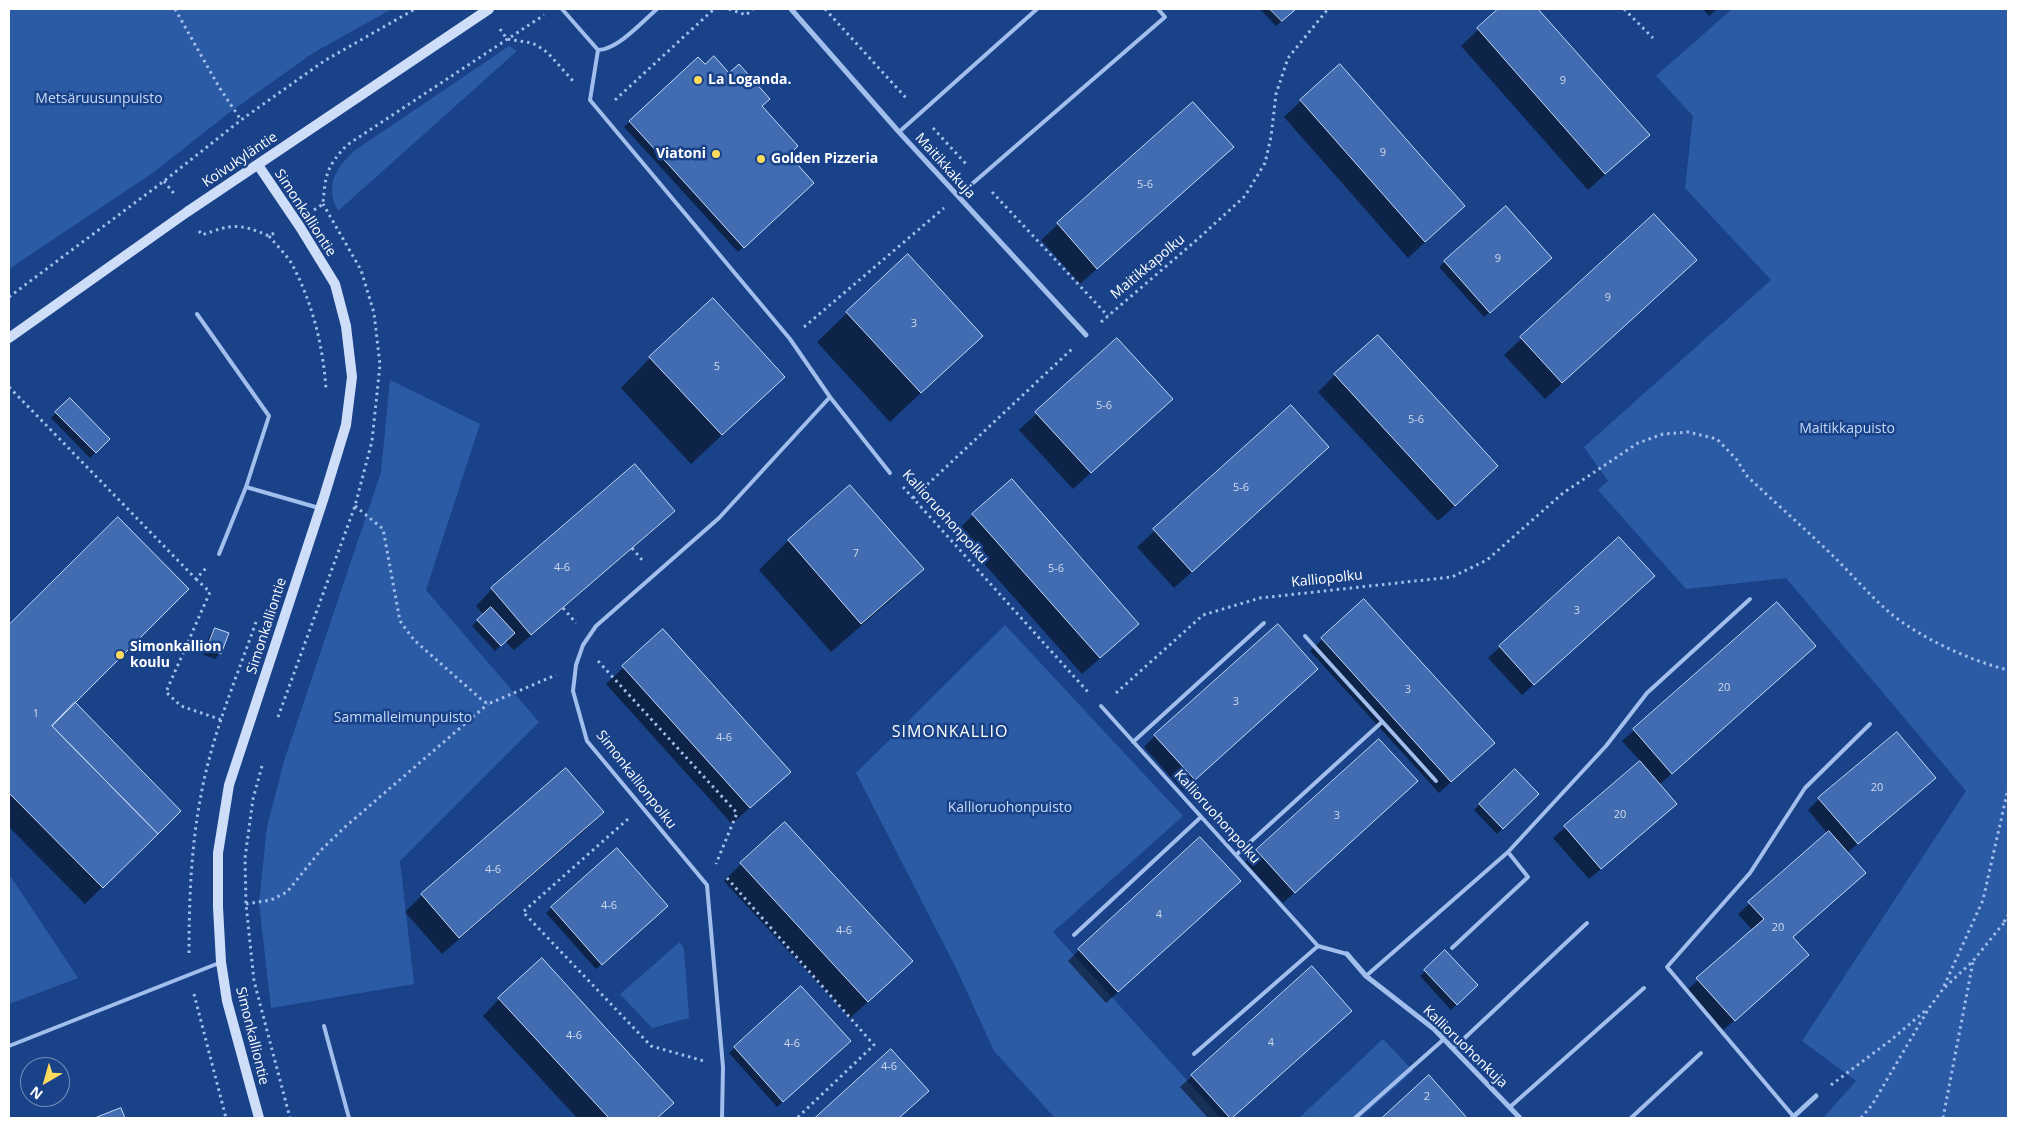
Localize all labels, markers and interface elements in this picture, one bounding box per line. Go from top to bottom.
place label: La Loganda. [708,72,791,88]
marker: La Loganda. [692,74,704,86]
house number: 9 [1560,74,1566,88]
park label: Metsäruusunpuisto [35,91,163,107]
street label: Koivukyläntie [199,129,281,191]
street label: Maitikkakuja [911,130,979,202]
place label: Viatoni [656,146,706,162]
house number: 9 [1380,146,1386,160]
marker: Viatoni [710,148,722,160]
place label: Golden Pizzeria [771,151,878,167]
marker: Golden Pizzeria [755,153,767,165]
street label: Simonkalliontie [271,166,339,260]
house number: 5-6 [1137,178,1153,192]
street label: Maitikkapolku [1108,231,1188,303]
house number: 9 [1495,252,1501,266]
house number: 9 [1605,291,1611,305]
house number: 3 [911,317,917,331]
house number: 5 [714,360,720,374]
house number: 5-6 [1096,399,1112,413]
house number: 5-6 [1408,413,1424,427]
park label: Maitikkapuisto [1799,421,1895,437]
street label: Kallioruohonpolku [899,467,991,567]
house number: 5-6 [1233,481,1249,495]
house number: 7 [853,547,859,561]
house number: 4-6 [554,561,570,575]
house number: 5-6 [1048,562,1064,576]
street label: Kalliopolku [1290,567,1364,591]
street label: Simonkalliontie [244,576,290,676]
house number: 3 [1574,604,1580,618]
place label: Simonkallion koulu [130,639,221,672]
marker: Simonkallion koulu [114,649,126,661]
house number: 20 [1718,681,1730,695]
house number: 3 [1405,683,1411,697]
house number: 3 [1233,695,1239,709]
house number: 1 [33,707,39,721]
park label: Sammalleimunpuisto [334,710,472,726]
district label: SIMONKALLIO [890,722,1010,742]
street label: Simonkallionpolku [592,727,680,833]
house number: 4-6 [716,731,732,745]
street label: Kallioruohonpolku [1171,767,1263,867]
house number: 20 [1871,781,1883,795]
park label: Kallioruohonpuisto [948,800,1072,816]
house number: 20 [1614,808,1626,822]
house number: 3 [1334,809,1340,823]
house number: 4-6 [485,863,501,877]
house number: 4-6 [601,899,617,913]
house number: 4 [1156,908,1162,922]
house number: 20 [1772,921,1784,935]
house number: 4-6 [836,924,852,938]
street label: Simonkalliontie [232,985,272,1087]
street label: Kallioruohonkuja [1419,1002,1511,1092]
house number: 4-6 [566,1029,582,1043]
house number: 4 [1268,1036,1274,1050]
house number: 4-6 [784,1037,800,1051]
north arrow [20,1057,70,1107]
house number: 4-6 [881,1060,897,1074]
text: N [26,1082,46,1104]
house number: 2 [1424,1090,1430,1104]

